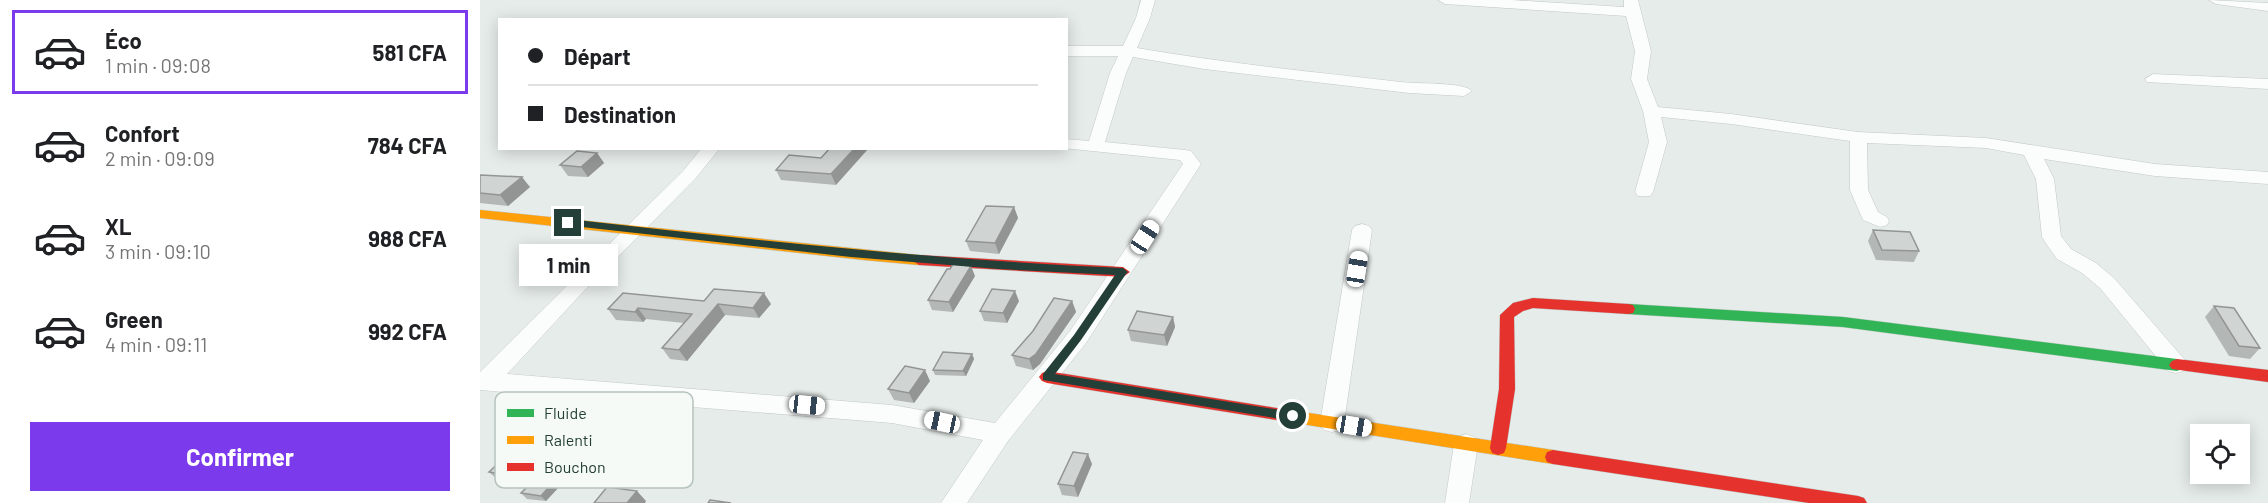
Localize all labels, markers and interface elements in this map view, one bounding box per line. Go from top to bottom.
icon: car [33,25,87,79]
text: Éco [105,27,142,53]
text: 581 CFA [373,39,447,65]
text: Départ [564,43,631,69]
text: 1 min · 09:08 [105,53,211,77]
text: Destination [564,101,676,127]
icon: car [33,118,87,172]
text: Confort [105,120,180,146]
text: 784 CFA [368,132,447,158]
text: 2 min · 09:09 [105,146,215,170]
route end [554,209,581,236]
icon: car [33,211,87,265]
text: XL [105,213,131,239]
car [1128,217,1162,257]
text: 988 CFA [368,225,447,251]
text: 3 min · 09:10 [105,239,211,263]
callout: 1 min [518,244,618,286]
car [1345,250,1369,288]
text: 1 min [547,253,590,277]
icon: car [33,304,87,358]
text: Green [105,306,163,332]
text: 992 CFA [368,318,447,344]
text: 4 min · 09:11 [105,332,207,356]
legend [495,392,693,488]
car [788,394,826,416]
route start [1279,402,1306,429]
text: Fluide [544,403,587,422]
car [923,409,961,435]
car [1335,414,1373,438]
button: Confirmer [30,422,450,491]
map controls [2190,424,2250,484]
button: locate [2190,424,2250,484]
text: Ralenti [544,430,593,449]
text: Bouchon [544,457,606,476]

